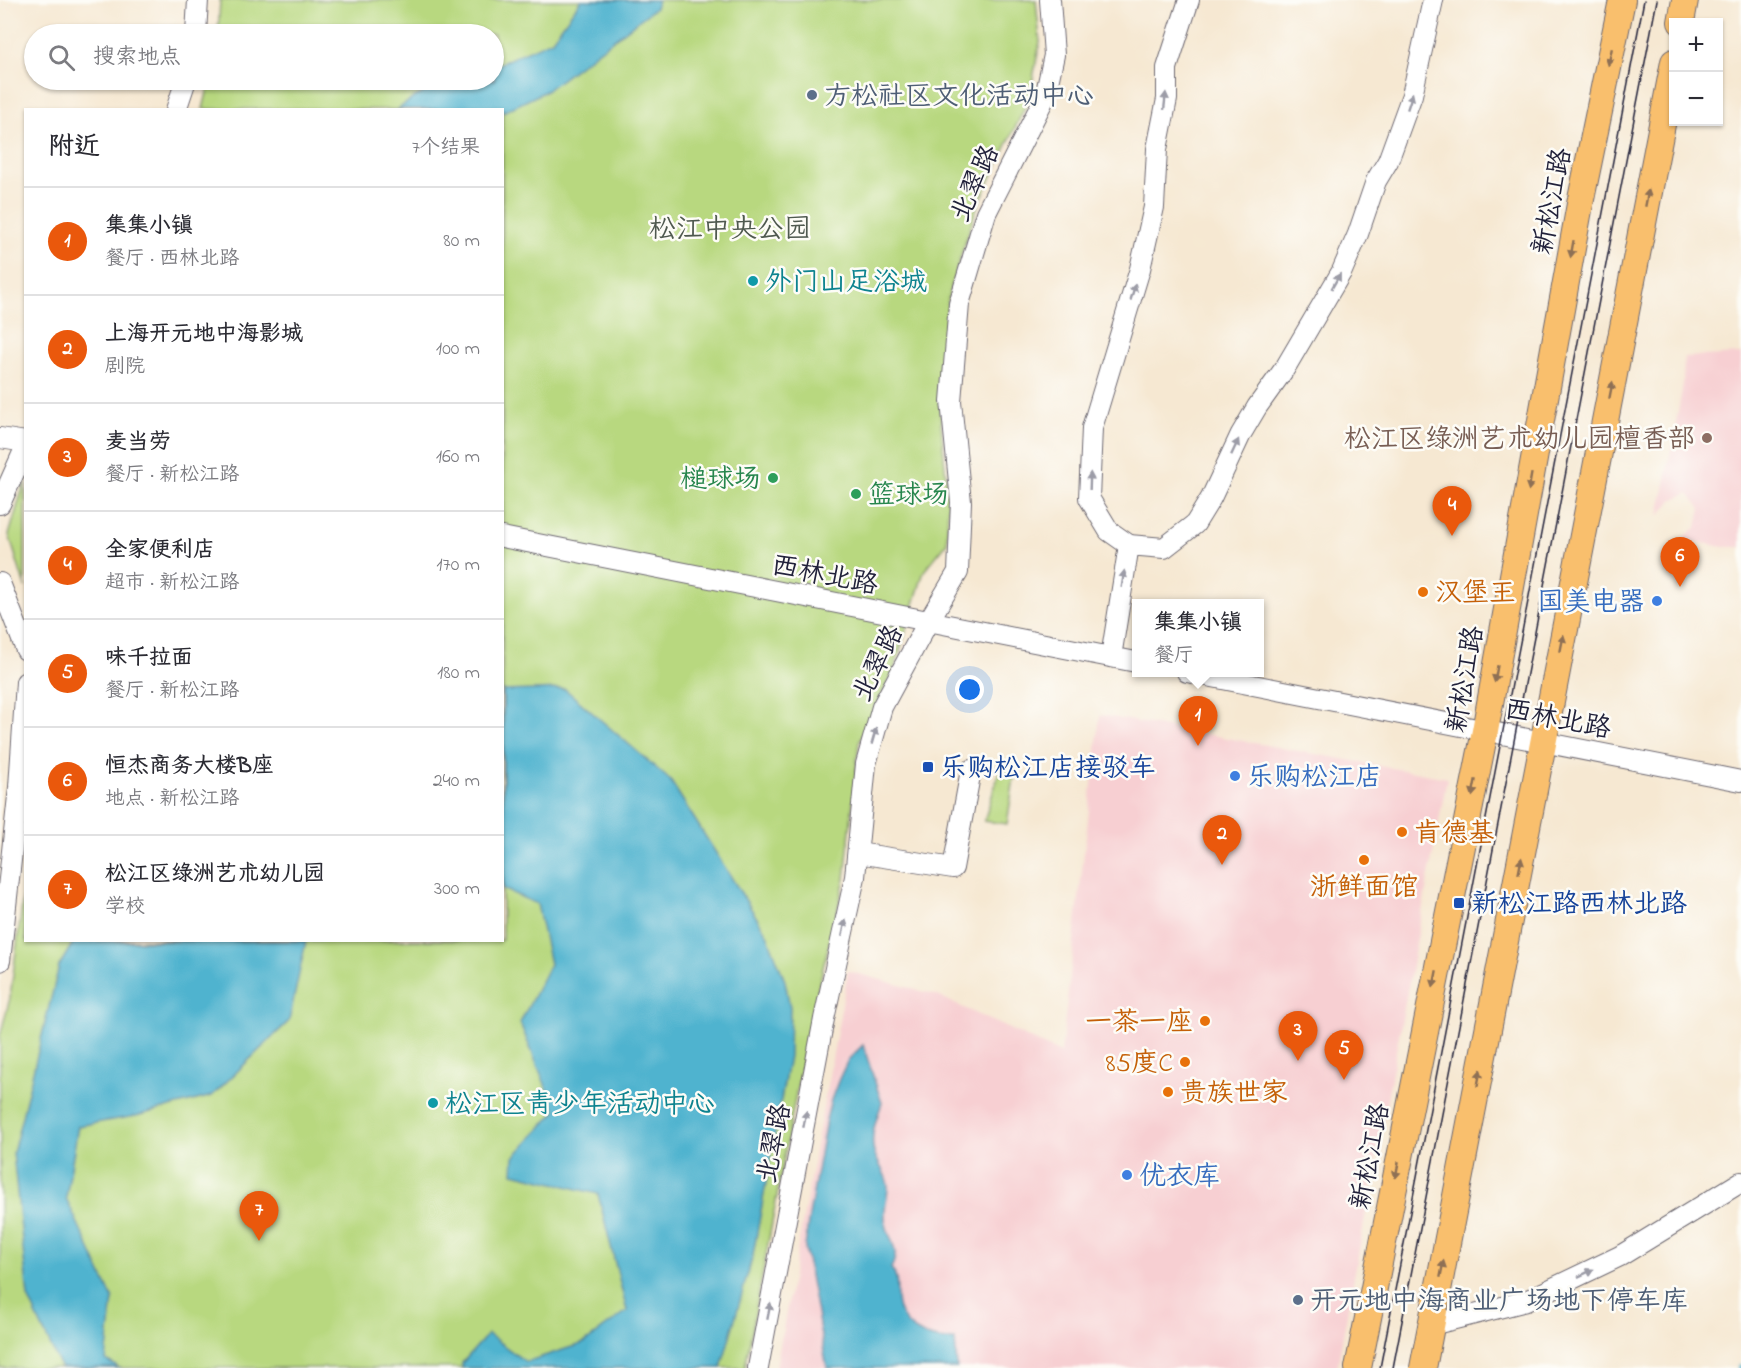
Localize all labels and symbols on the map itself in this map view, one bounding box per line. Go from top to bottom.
one-way arrow [1605,48,1614,67]
place label: 方松社区文化活动中心 [824,78,1094,117]
marker: 方松社区文化活动中心 [805,88,819,102]
one-way arrow [1161,91,1170,110]
one-way arrow [1405,92,1415,110]
street label: 北翠路 [942,139,1011,229]
street label: 新松江路 [1524,145,1583,258]
one-way arrow [1643,189,1652,208]
park label: 松江中央公园 [649,211,811,250]
one-way arrow [1567,239,1576,258]
place label: 外门山足浴城 [765,264,927,303]
one-way arrow [1331,272,1341,289]
marker: 外门山足浴城 [746,274,760,288]
one-way arrow [1129,283,1138,301]
one-way arrow [1607,380,1616,399]
place label: 松江区绿洲艺术幼儿园檀香部 [1344,421,1695,460]
marker: 松江区绿洲艺术幼儿园檀香部 [1700,431,1714,445]
one-way arrow [1230,439,1239,456]
place label: 槌球场 [680,461,761,500]
marker: 槌球场 [766,471,780,485]
one-way arrow [1085,472,1094,491]
one-way arrow [1525,472,1534,491]
place label: 篮球场 [868,477,949,516]
pin: 4 [1432,486,1472,536]
marker: 篮球场 [849,487,863,501]
pin: 6 [1660,538,1700,587]
street label: 西林北路 [768,547,881,606]
one-way arrow [1119,569,1128,588]
place label: 汉堡王 [1435,575,1516,614]
place label: 国美电器 [1537,584,1645,623]
marker: 汉堡王 [1416,585,1430,599]
marker: 国美电器 [1650,594,1664,608]
street label: 北翠路 [844,619,915,709]
street label: 新松江路 [1438,623,1495,736]
one-way arrow [1558,634,1567,653]
one-way arrow [1491,664,1500,683]
your location [955,675,984,704]
street label: 西林北路 [1501,691,1614,750]
pin: 1 [1178,696,1218,746]
one-way arrow [870,727,879,745]
place label: 乐购松江店接驳车 [940,750,1156,789]
place label: 乐购松江店 [1247,759,1382,798]
marker: 乐购松江店接驳车 [921,760,935,774]
marker: 乐购松江店 [1228,769,1242,783]
one-way arrow [1469,779,1478,798]
place label: 肯德基 [1414,815,1495,854]
pin: 2 [1202,816,1242,865]
marker: 肯德基 [1395,825,1409,839]
marker: 浙鲜面馆 [1357,853,1371,867]
one-way arrow [1516,856,1525,875]
place label: 浙鲜面馆 [1310,869,1418,908]
place label: 新松江路西林北路 [1471,886,1687,925]
marker: 新松江路西林北路 [1452,896,1466,910]
one-way arrow [840,918,849,937]
one-way arrow [1430,970,1439,989]
place label: 一茶一座 [1085,1004,1193,1043]
pin: 3 [1278,1012,1318,1061]
marker: 一茶一座 [1198,1014,1212,1028]
pin: 5 [1324,1030,1364,1080]
place label: 85度C [1106,1045,1173,1084]
marker: 85度C [1178,1055,1192,1069]
one-way arrow [1475,1068,1484,1087]
place label: 贵族世家 [1180,1075,1288,1114]
marker: 贵族世家 [1161,1085,1175,1099]
place label: 松江区青少年活动中心 [445,1086,715,1125]
marker: 松江区青少年活动中心 [426,1096,440,1110]
street label: 北翠路 [749,1100,802,1187]
street label: 新松江路 [1342,1100,1401,1213]
one-way arrow [801,1109,810,1128]
place label: 优衣库 [1139,1158,1220,1197]
one-way arrow [1392,1161,1401,1180]
marker: 优衣库 [1120,1168,1134,1182]
pin: 7 [240,1192,278,1241]
one-way arrow [1438,1260,1447,1279]
one-way arrow [1577,1268,1594,1277]
place label: 开元地中海商业广场地下停车库 [1310,1283,1688,1322]
marker: 开元地中海商业广场地下停车库 [1291,1293,1305,1307]
one-way arrow [765,1301,774,1320]

